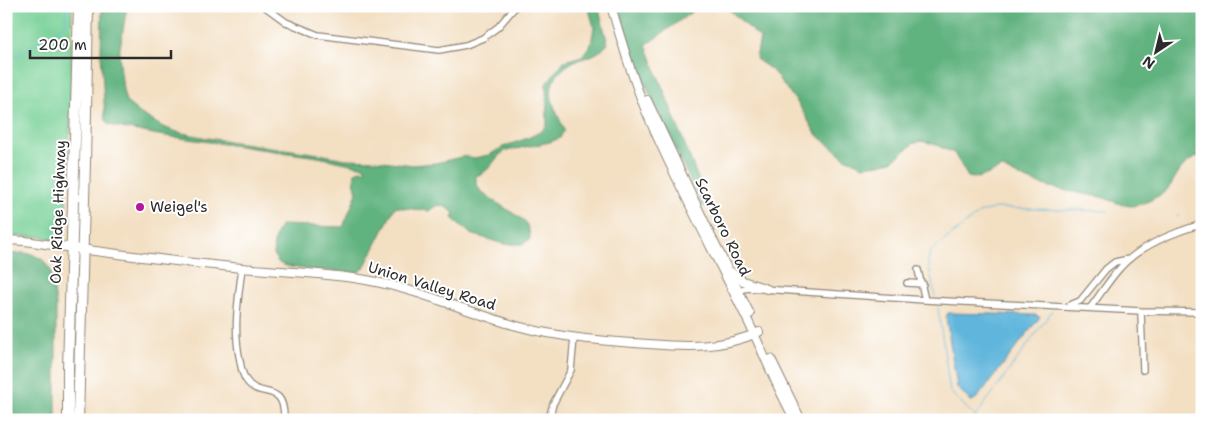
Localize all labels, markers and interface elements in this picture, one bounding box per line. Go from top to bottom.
scale bar [30,28,171,60]
north arrow [1130,28,1180,78]
text: 200 m [38,35,87,55]
text: N [1139,52,1158,73]
street label: Oak Ridge Highway [45,140,71,284]
street label: Scarboro Road [691,175,756,280]
place label: Weigel's [150,197,208,217]
marker: Weigel's [134,201,146,213]
street label: Union Valley Road [365,257,499,315]

